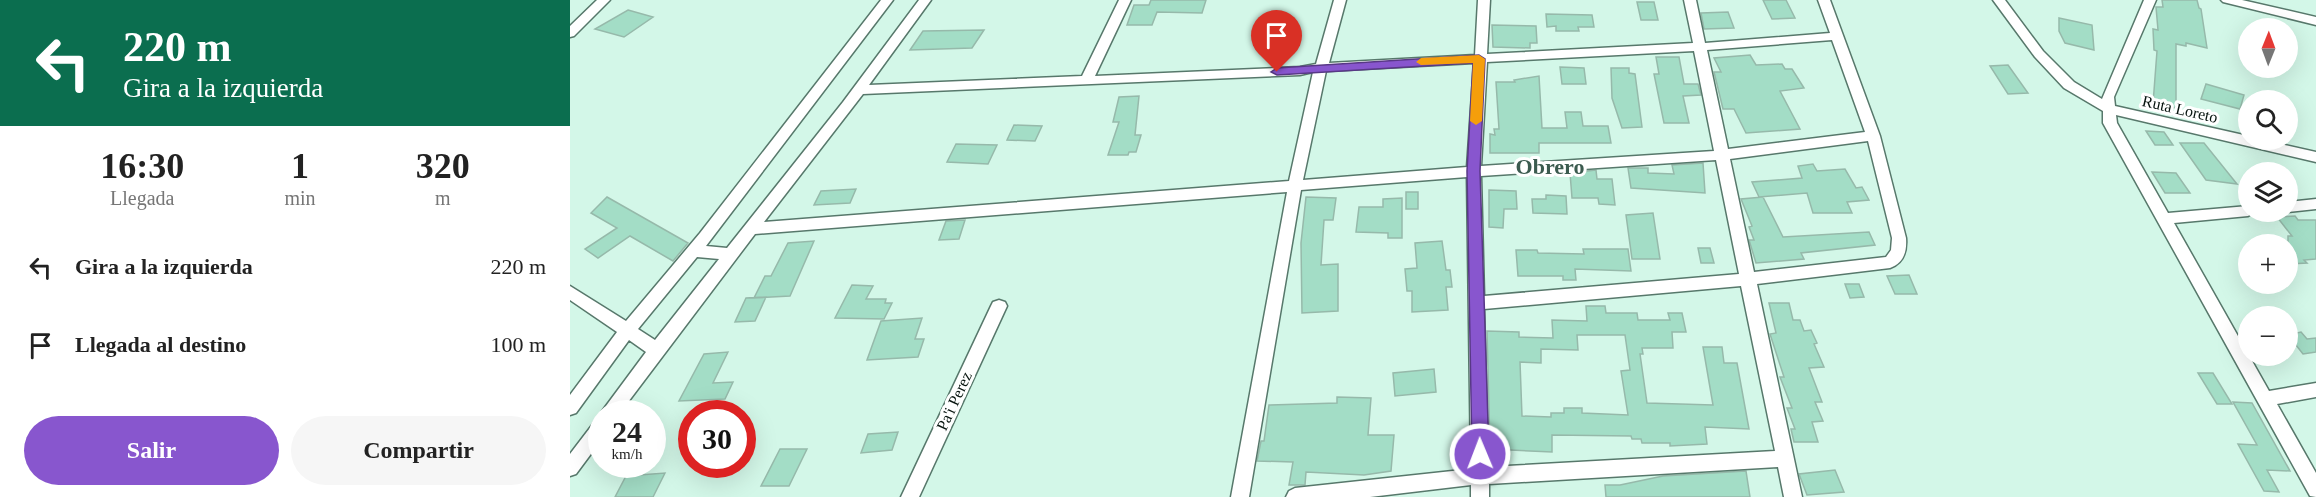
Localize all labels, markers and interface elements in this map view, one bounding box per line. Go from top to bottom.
pin [1251,10,1302,72]
north arrow [2238,18,2298,78]
map controls [2238,18,2298,366]
icon: arrive [1260,19,1293,52]
icon: left [24,24,102,102]
text: 220 m [123,24,232,70]
text: Gira a la izquierda [123,73,323,103]
button: search [2238,90,2298,150]
street label: Ruta Loreto [2141,92,2219,126]
text: 16:30 [100,146,184,186]
text: 1 [291,146,309,186]
text: 320 [416,146,470,186]
district label: Obrero [1516,154,1584,179]
button: layers [2238,162,2298,222]
text: Llegada [110,187,174,209]
text: min [284,187,316,209]
text: m [435,187,451,209]
button: + [2238,234,2298,294]
icon: left [24,251,57,284]
text: Gira a la izquierda [75,254,253,279]
text: 220 m [490,254,546,279]
button: − [2238,306,2298,366]
icon: arrive [24,329,57,362]
text: Llegada al destino [75,332,246,357]
text: 100 m [490,332,546,357]
street label: Pa'i Perez [933,369,975,433]
speed limit sign: 30 [678,400,756,478]
text: 24 [612,415,642,448]
button: Salir [24,416,279,485]
button: Compartir [291,416,546,485]
position arrow [1448,422,1512,486]
text: km/h [612,446,642,462]

